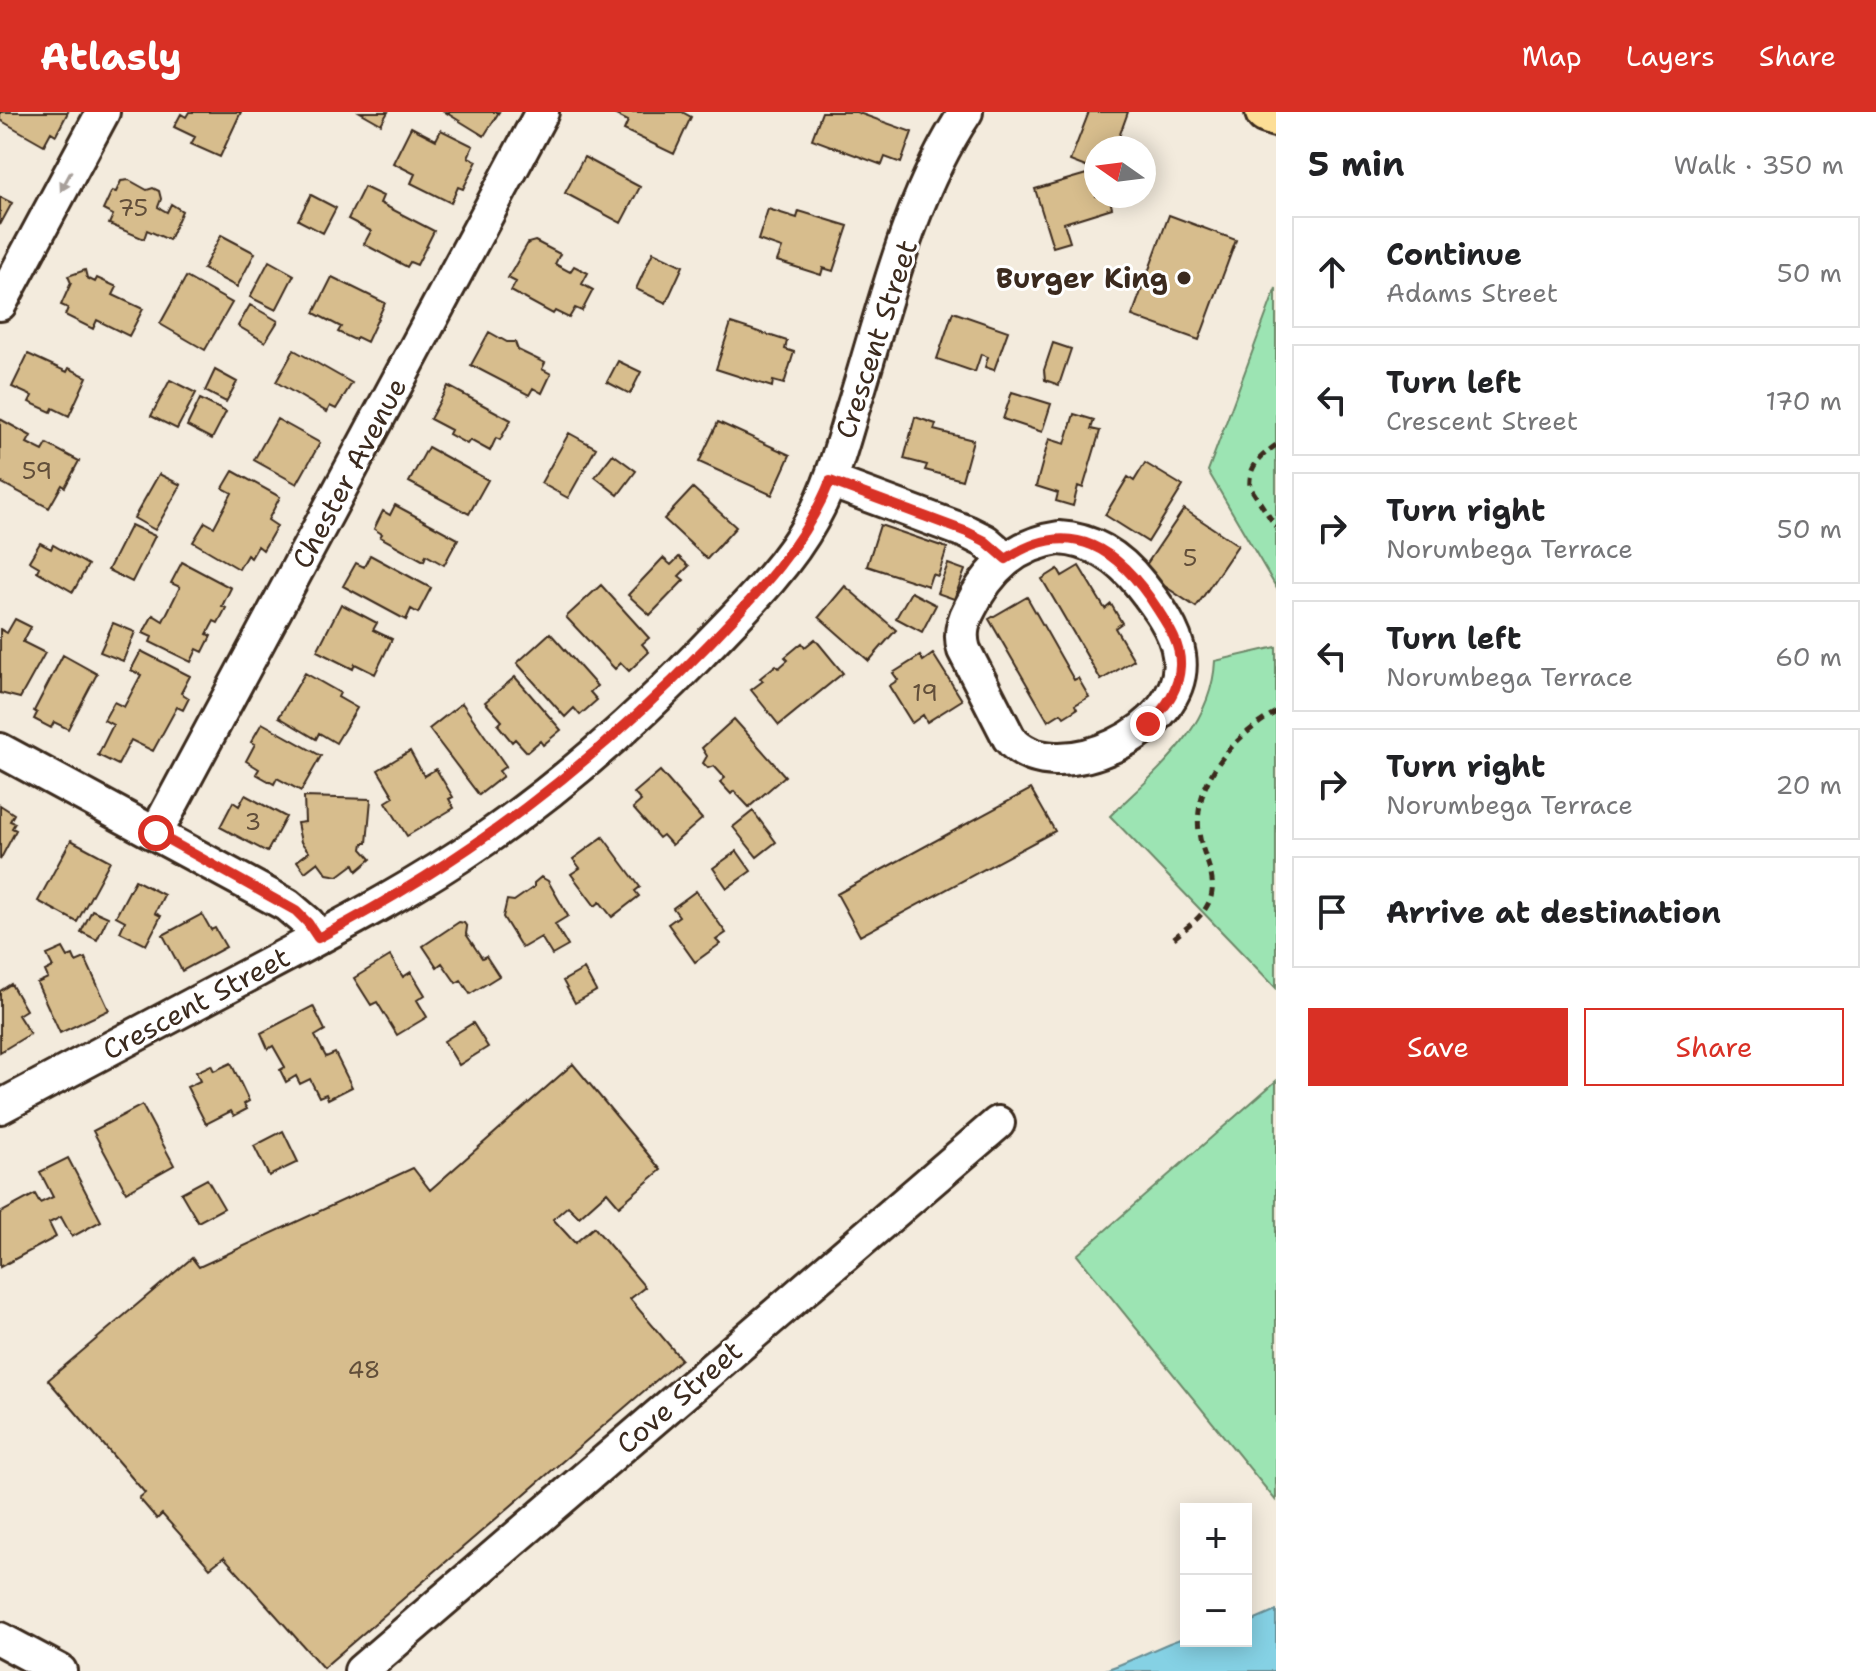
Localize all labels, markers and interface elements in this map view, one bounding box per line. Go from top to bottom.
text: Atlasly [40,31,182,82]
text: Map [1522,37,1582,75]
text: Layers [1626,37,1715,75]
text: Share [1759,37,1836,75]
north arrow [1084,136,1156,208]
text: 5 min [1308,141,1405,187]
text: Walk · 350 m [1674,147,1844,182]
one-way arrow [60,169,73,192]
house number: 75 [118,192,148,224]
text: Continue [1386,234,1522,275]
street label: Crescent Street [826,235,926,443]
icon: ahead [1310,250,1354,294]
text: 50 m [1777,255,1842,290]
place label: Burger King [996,259,1168,297]
marker: Burger King [1175,269,1193,287]
text: Adams Street [1386,275,1558,310]
text: Turn left [1386,362,1521,403]
street label: Chester Avenue [283,371,415,575]
icon: left [1310,378,1354,422]
text: 170 m [1765,383,1842,418]
text: Crescent Street [1386,403,1578,438]
house number: 59 [22,455,52,487]
text: Turn right [1386,490,1545,531]
icon: right [1310,506,1354,550]
text: 50 m [1777,511,1842,546]
text: Norumbega Terrace [1386,531,1633,566]
house number: 5 [1183,542,1197,574]
text: Turn left [1386,618,1521,659]
icon: left [1310,634,1354,678]
text: 60 m [1775,639,1842,674]
text: Norumbega Terrace [1386,659,1633,694]
house number: 19 [912,677,938,709]
route end [1130,706,1166,742]
text: Turn right [1386,746,1545,787]
icon: right [1310,762,1354,806]
text: 20 m [1775,767,1842,802]
text: Norumbega Terrace [1386,787,1633,822]
house number: 3 [245,806,261,838]
route start [138,815,174,851]
icon: arrive [1310,890,1354,934]
text: Arrive at destination [1386,892,1721,933]
street label: Crescent Street [96,938,296,1068]
button: Save [1308,1008,1568,1086]
button: Share [1584,1008,1844,1086]
street label: Cove Street [608,1332,750,1462]
house number: 48 [347,1354,381,1386]
map controls [1180,1503,1252,1647]
button: + [1180,1503,1252,1575]
button: − [1180,1575,1252,1647]

